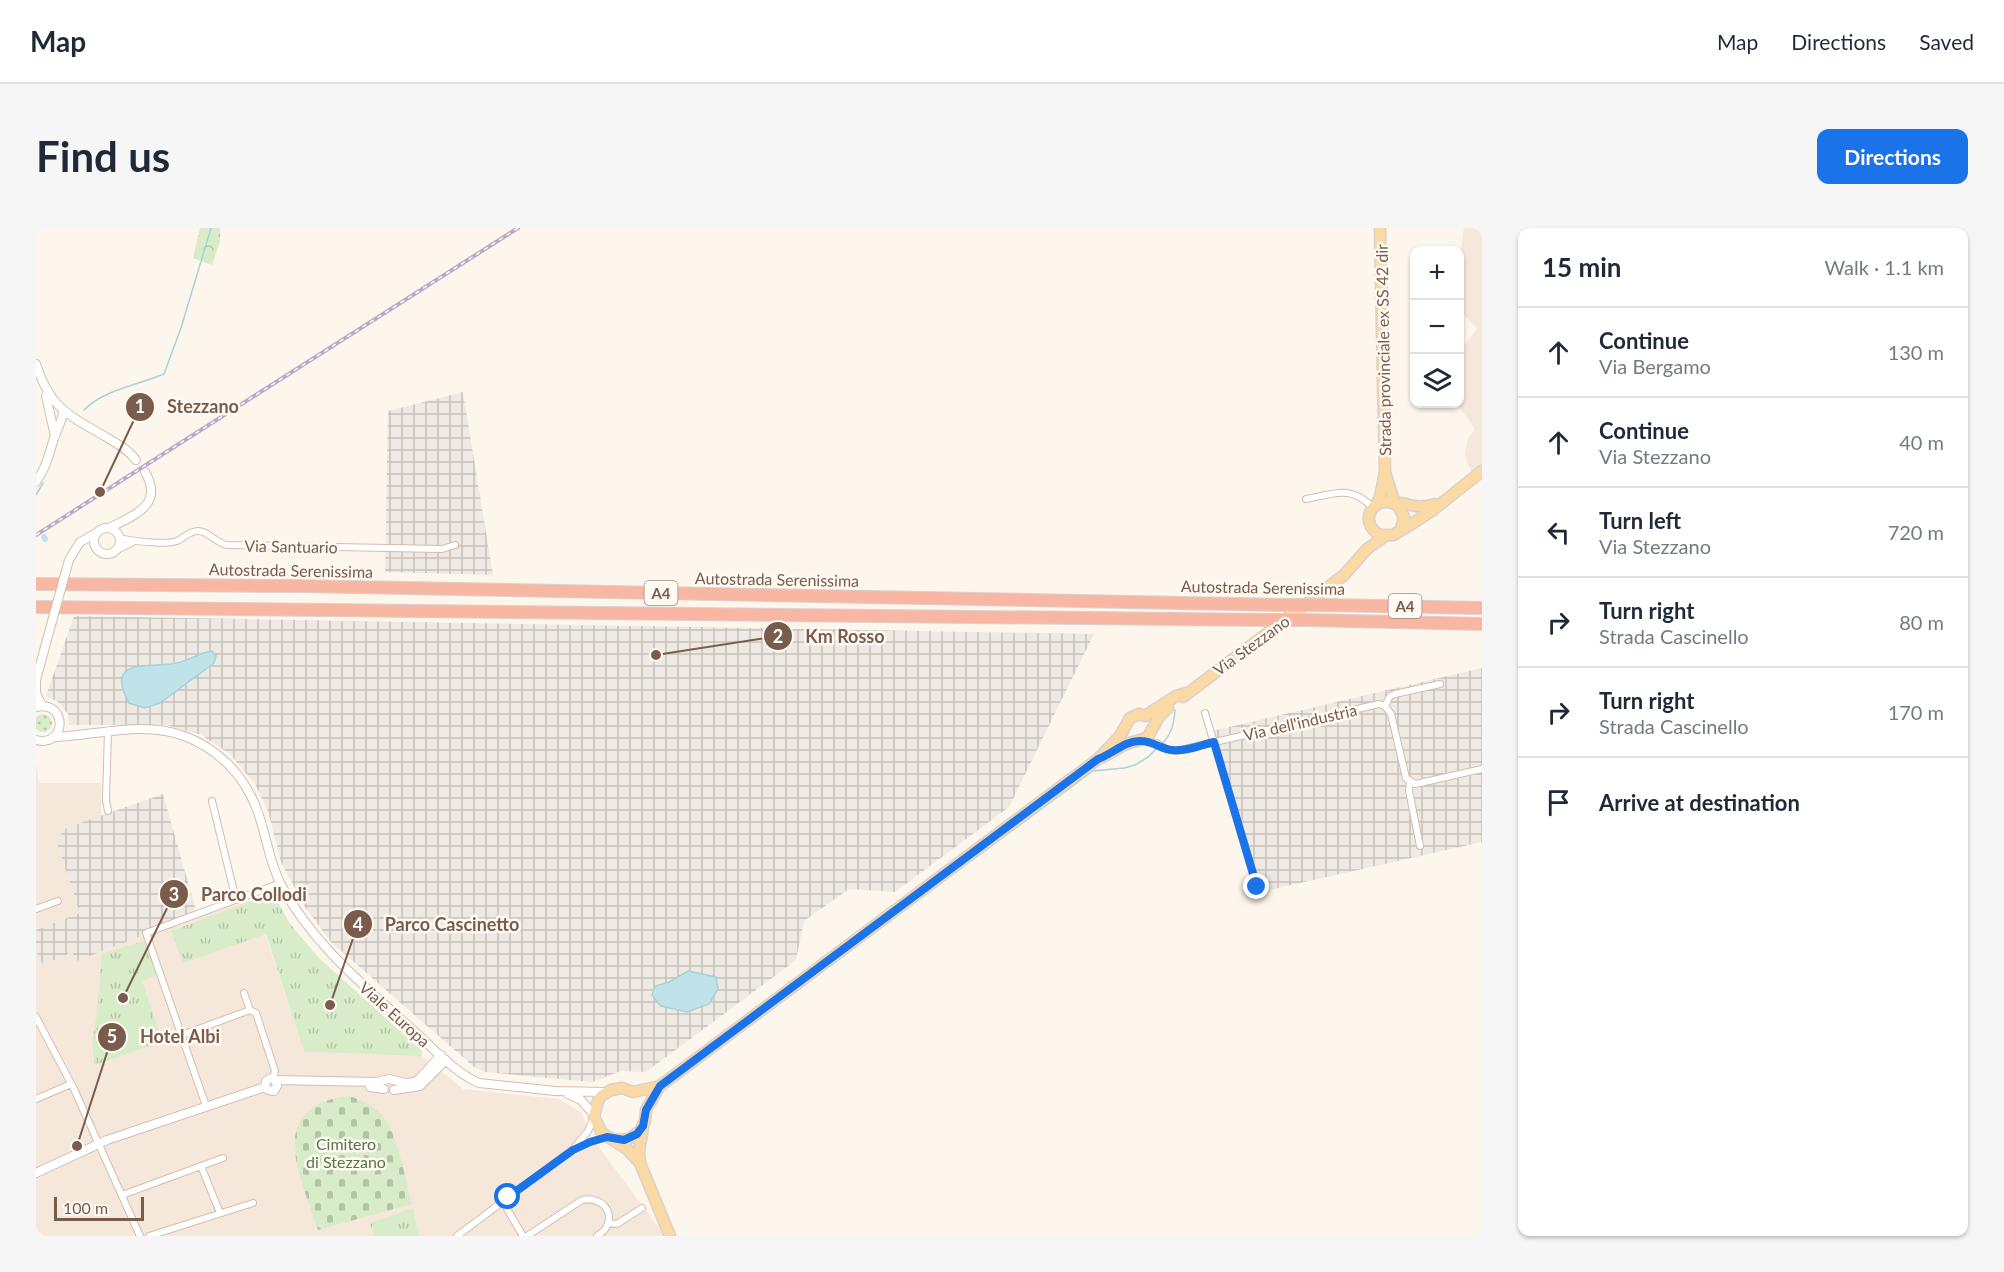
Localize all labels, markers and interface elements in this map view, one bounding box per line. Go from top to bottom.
text: Map [30,24,86,58]
text: Map [1717,29,1758,54]
text: Directions [1791,29,1886,54]
text: Saved [1919,29,1974,54]
button: Directions [1817,129,1968,184]
text: Find us [36,131,170,181]
street label: Strada provinciale ex SS 42 dir [1372,244,1394,456]
map controls [1410,246,1464,408]
button: + [1410,246,1464,300]
text: 15 min [1542,251,1622,283]
text: Walk · 1.1 km [1825,255,1944,279]
button: − [1410,300,1464,354]
text: Continue [1599,327,1689,354]
icon: ahead [1542,336,1575,369]
text: 130 m [1888,340,1944,364]
button: layers [1410,354,1464,408]
text: Via Bergamo [1599,354,1711,378]
callout: Stezzano [125,389,251,425]
text: 1 [135,395,145,417]
text: Stezzano [167,395,239,417]
text: Continue [1599,417,1689,444]
icon: ahead [1542,426,1575,459]
text: 40 m [1899,430,1944,454]
text: Via Stezzano [1599,444,1711,468]
text: Turn left [1599,507,1681,534]
icon: left [1542,516,1575,549]
text: 720 m [1888,520,1944,544]
text: Via Stezzano [1599,534,1711,558]
street label: Via Santuario [244,536,338,556]
street label: Autostrada Serenissima [209,559,373,581]
street label: Autostrada Serenissima [695,568,859,590]
street label: Autostrada Serenissima [1181,576,1345,598]
road number: A4 [644,581,678,605]
road number: A4 [1388,594,1422,618]
text: Turn right [1599,597,1694,624]
icon: right [1542,606,1575,639]
text: 80 m [1899,610,1944,634]
street label: Via Stezzano [1209,611,1293,679]
callout: Km Rosso [763,618,896,654]
text: Strada Cascinello [1599,624,1749,648]
text: 2 [773,625,783,647]
text: Km Rosso [805,625,885,647]
text: Turn right [1599,687,1694,714]
icon: right [1542,696,1575,729]
street label: Via dell'industria [1241,700,1359,744]
text: 170 m [1888,700,1944,724]
text: Strada Cascinello [1599,714,1749,738]
icon: arrive [1542,786,1575,819]
text: Arrive at destination [1599,789,1800,816]
route end [1243,873,1269,899]
callout: Parco Collodi [159,876,319,912]
text: 3 [169,883,179,905]
text: Parco Collodi [201,883,307,905]
callout: Parco Cascinetto [343,906,532,942]
text: 4 [353,913,363,935]
text: Parco Cascinetto [385,913,519,935]
street label: Viale Europa [356,977,434,1051]
callout: Hotel Albi [97,1019,232,1055]
text: 5 [107,1025,117,1047]
text: Hotel Albi [140,1025,220,1047]
park label: Cimitero di Stezzano [306,1134,386,1171]
route start [494,1183,520,1209]
scale bar [54,1194,144,1222]
text: 100 m [63,1198,108,1217]

